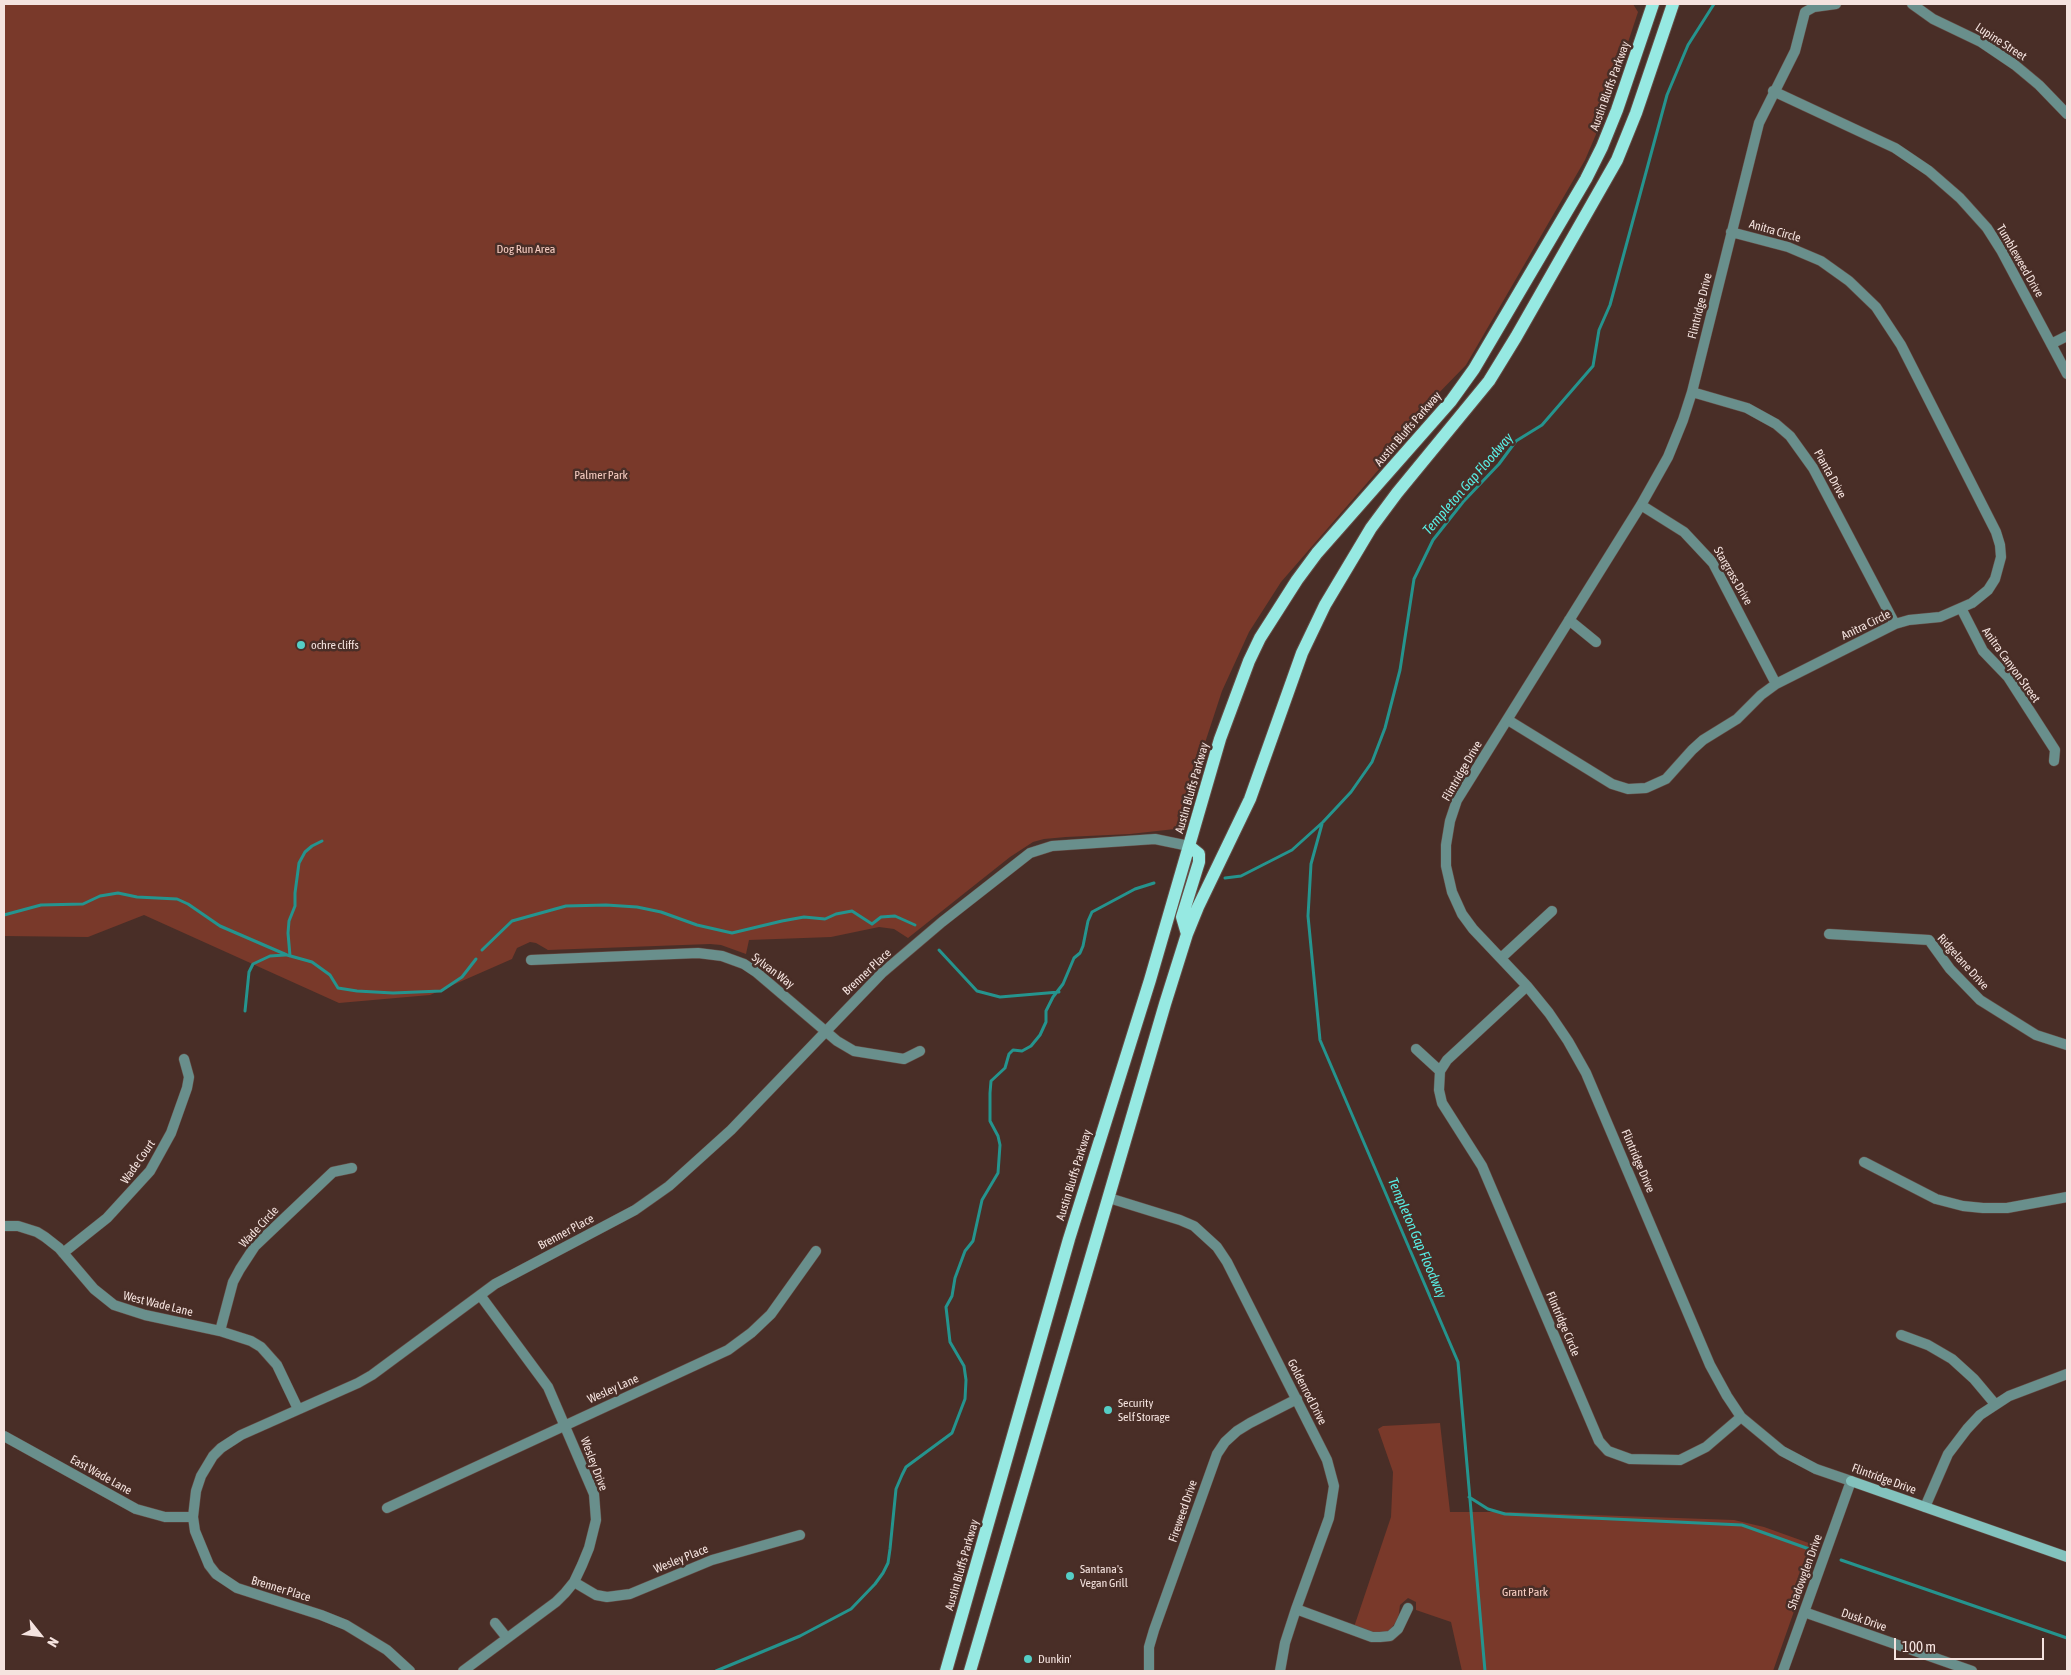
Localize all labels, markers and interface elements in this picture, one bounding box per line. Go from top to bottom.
street label: Lupine Street [1973,20,2029,64]
street label: Austin Bluffs Parkway [1587,39,1633,133]
street label: Anitra Circle [1747,217,1803,245]
street label: Tumbleweed Drive [1993,222,2047,300]
park label: Dog Run Area [497,242,555,256]
street label: Flintridge Drive [1685,272,1715,340]
street label: Austin Bluffs Parkway [1372,389,1444,469]
water label: Templeton Gap Floodway [1419,430,1517,538]
street label: Pianta Drive [1811,447,1849,501]
park label: Palmer Park [574,468,628,482]
street label: Stargrass Drive [1711,544,1755,608]
street label: Anitra Circle [1839,607,1893,643]
street label: Anitra Canyon Street [1979,625,2043,705]
place label: ochre cliffs [311,638,359,652]
marker: ochre cliffs [295,639,307,651]
street label: Flintridge Drive [1439,738,1485,804]
street label: Austin Bluffs Parkway [1172,741,1212,835]
street label: Ridgelane Drive [1934,931,1992,993]
street label: Brenner Place [840,946,894,998]
street label: Sylvan Way [749,950,797,992]
street label: Flintridge Drive [1618,1127,1658,1195]
street label: Austin Bluffs Parkway [1053,1128,1095,1222]
street label: Wade Court [118,1137,158,1187]
water label: Templeton Gap Floodway [1384,1175,1450,1301]
street label: Wade Circle [236,1203,282,1251]
street label: Brenner Place [535,1211,597,1253]
street label: West Wade Lane [122,1288,194,1320]
street label: Flintridge Circle [1543,1290,1583,1358]
street label: Goldenrod Drive [1284,1357,1330,1427]
street label: Wesley Lane [585,1371,641,1407]
place label: Security Self Storage [1118,1396,1170,1424]
marker: Security Self Storage [1102,1404,1114,1416]
street label: Wesley Drive [577,1435,611,1493]
street label: East Wade Lane [68,1452,134,1498]
street label: Flintridge Drive [1850,1461,1918,1497]
street label: Fireweed Drive [1166,1478,1200,1544]
street label: Austin Bluffs Parkway [942,1518,982,1612]
street label: Shadowglen Drive [1785,1532,1825,1612]
street label: Wesley Place [652,1542,710,1576]
place label: Santana's Vegan Grill [1080,1562,1128,1590]
marker: Santana's Vegan Grill [1064,1570,1076,1582]
street label: Brenner Place [250,1573,312,1605]
park label: Grant Park [1502,1585,1548,1599]
street label: Dusk Drive [1839,1606,1889,1634]
north arrow [15,1610,65,1660]
scale bar [1896,1628,2046,1660]
text: N [44,1635,62,1650]
text: 100 m [1902,1638,1936,1655]
place label: Dunkin' [1038,1652,1072,1666]
marker: Dunkin' [1022,1653,1034,1665]

